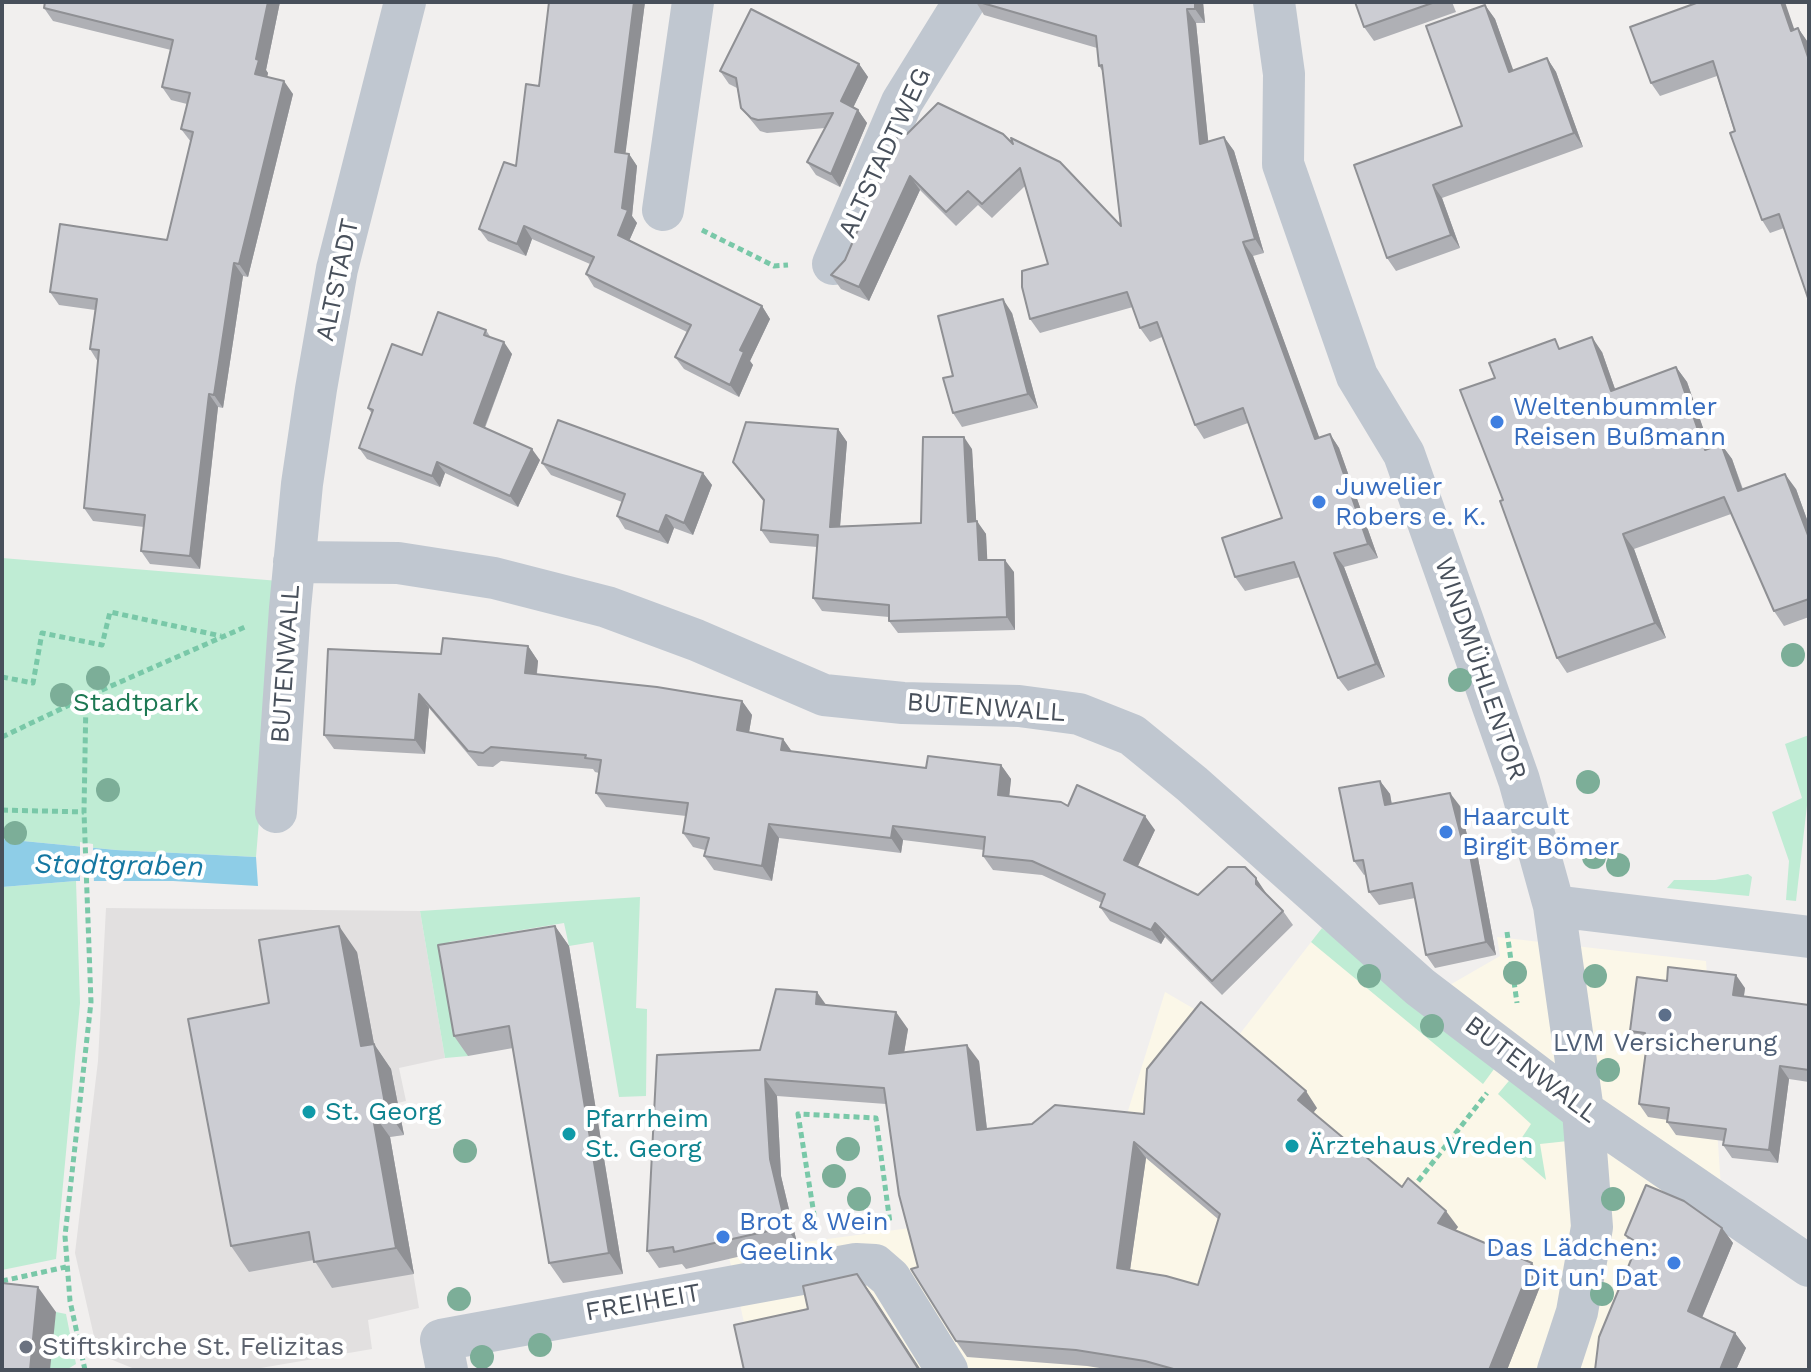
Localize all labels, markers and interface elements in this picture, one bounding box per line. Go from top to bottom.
street label: ALTSTADTWEG [832,63,938,243]
street label: ALTSTADT [310,216,366,344]
place label: Weltenbummler Reisen Bußmann [1513,391,1726,452]
marker: Weltenbummler Reisen Bußmann [1488,413,1506,431]
place label: Juwelier Robers e. K. [1335,471,1486,532]
marker: Juwelier Robers e. K. [1310,493,1328,511]
street label: WINDMÜHLENTOR [1427,554,1533,784]
street label: BUTENWALL [265,584,307,744]
park label: Stadtpark [73,687,199,719]
street label: BUTENWALL [906,687,1066,729]
place label: Haarcult Birgit Bömer [1462,801,1619,862]
marker: Haarcult Birgit Bömer [1437,823,1455,841]
water label: Stadtgraben [34,848,204,884]
marker: LVM Versicherung [1656,1006,1674,1024]
street label: BUTENWALL [1458,1010,1604,1130]
place label: LVM Versicherung [1553,1027,1777,1059]
place label: St. Georg [325,1096,442,1128]
marker: St. Georg [300,1103,318,1121]
place label: Pfarrheim St. Georg [585,1103,709,1164]
marker: Pfarrheim St. Georg [560,1125,578,1143]
place label: Ärztehaus Vreden [1308,1130,1533,1162]
marker: Ärztehaus Vreden [1283,1137,1301,1155]
place label: Brot & Wein Geelink [739,1206,888,1268]
marker: Brot & Wein Geelink [714,1228,732,1246]
place label: Das Lädchen: Dit un' Dat [1486,1232,1658,1294]
marker: Das Lädchen: Dit un' Dat [1665,1254,1683,1272]
street label: FREIHEIT [583,1278,703,1328]
place label: Stiftskirche St. Felizitas [42,1331,344,1363]
marker: Stiftskirche St. Felizitas [17,1338,35,1356]

